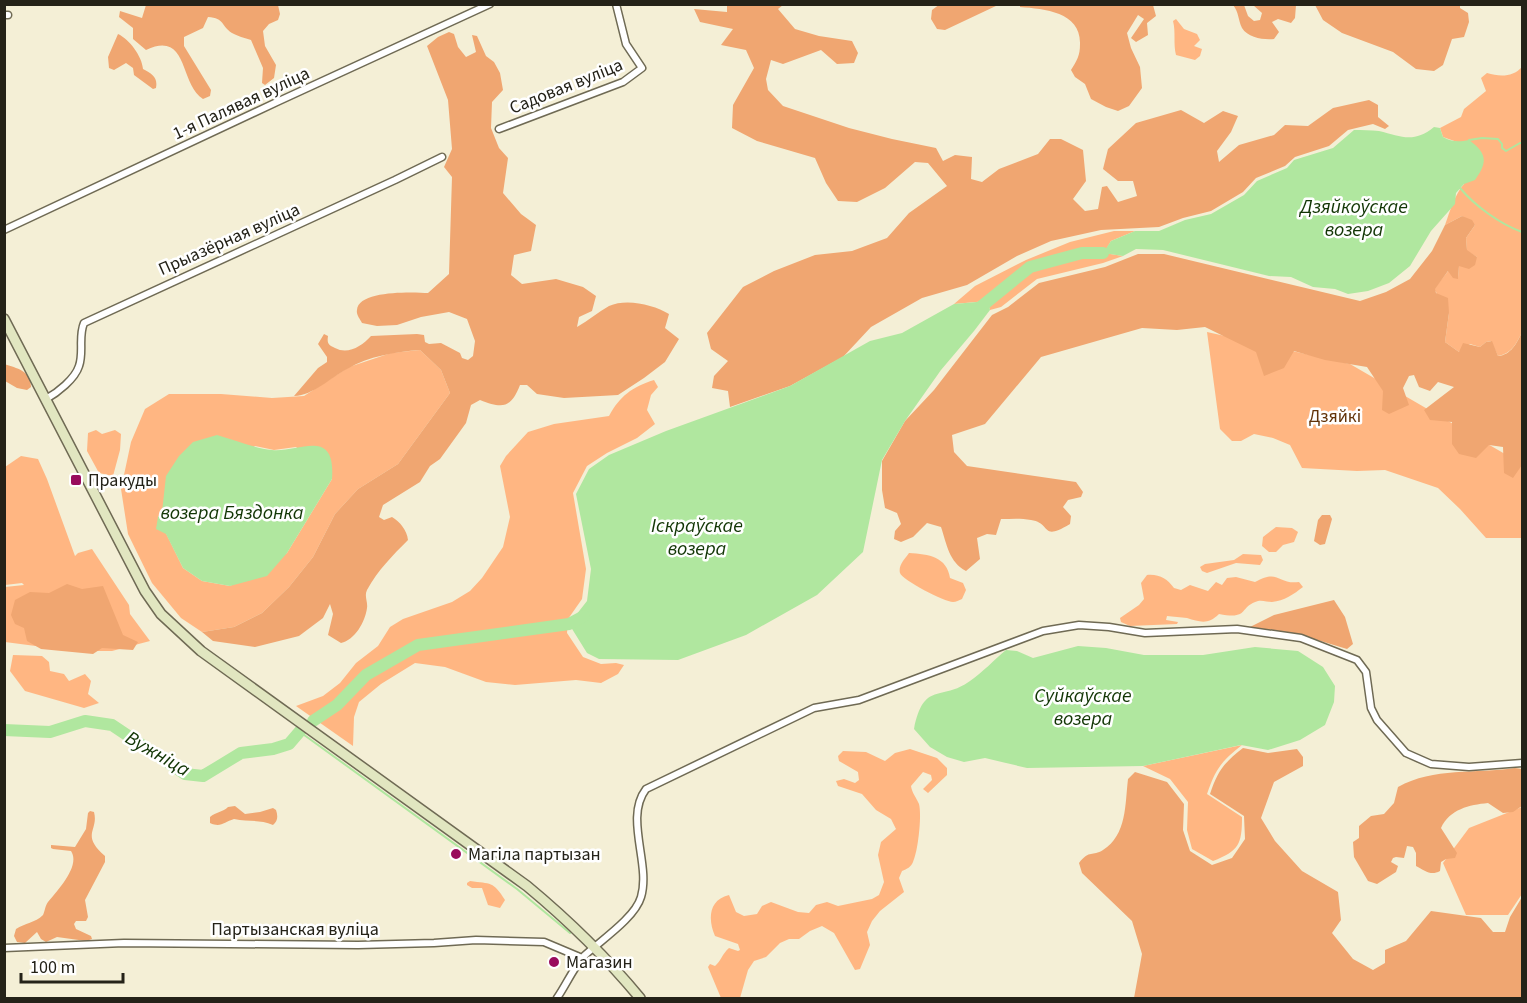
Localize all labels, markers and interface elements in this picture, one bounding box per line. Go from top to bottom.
street label: Садовая вуліца [506,52,627,121]
street label: 1-я Палявая вуліца [169,61,314,146]
water label: Дзяйкоўскае возера [1298,193,1408,244]
street label: Прыазёрная вуліца [154,197,304,282]
park label: Дзяйкі [1309,404,1361,429]
place label: Пракуды [88,468,157,493]
marker: Пракуды [69,473,83,487]
water label: возера Бяздонка [160,499,304,527]
water label: Іскраўскае возера [651,512,743,563]
water label: Суйкаўскае возера [1034,682,1132,733]
water label: Вужніца [120,724,195,784]
place label: Магіла партызан [468,842,601,867]
marker: Магіла партызан [449,847,463,861]
street label: Партызанская вуліца [211,917,379,942]
scale bar [21,946,123,984]
place label: Магазин [566,950,633,975]
text: 100 m [30,955,75,980]
marker: Магазин [547,955,561,969]

